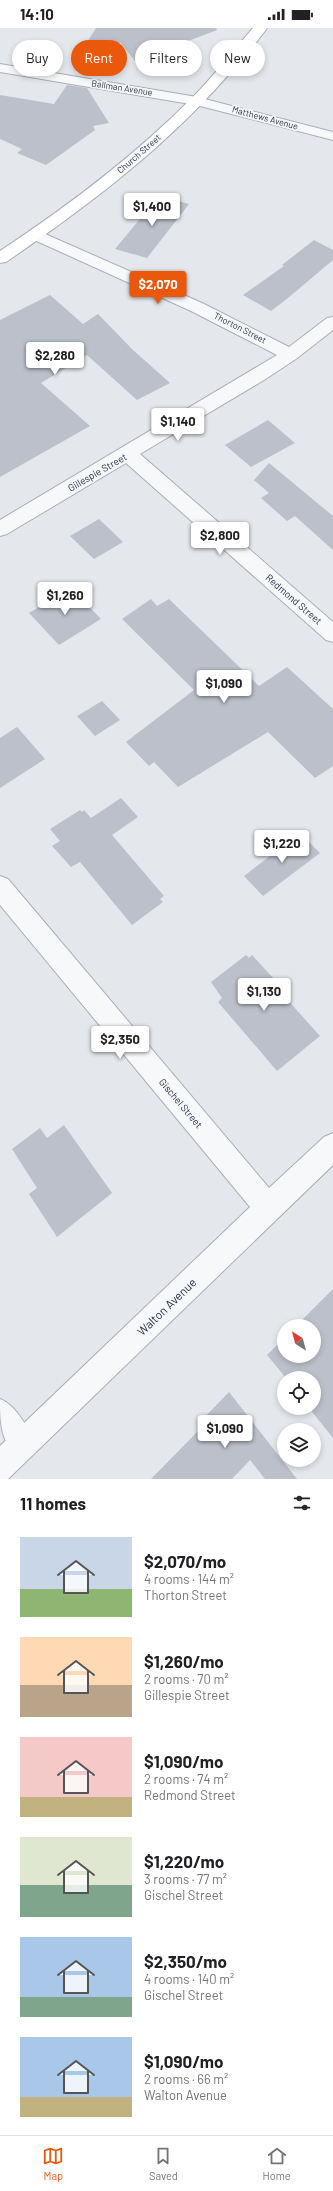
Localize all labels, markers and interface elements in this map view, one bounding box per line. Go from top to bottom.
text: 14:10 [20,5,54,23]
chip: Buy [12,40,63,76]
chip: Rent [71,40,127,76]
chip: Filters [135,40,202,76]
chip: New [210,40,265,76]
street label: Ballman Avenue [91,77,154,98]
street label: Matthews Avenue [231,103,300,132]
street label: Church Street [115,132,163,176]
pin: $1,400 [119,193,185,227]
text: $1,400 [133,198,171,214]
pin: $2,070 [125,271,191,305]
text: $2,070 [138,276,178,292]
street label: Thorton Street [212,310,268,346]
pin: $2,280 [22,342,88,376]
text: $2,280 [35,347,75,363]
pin: $1,140 [145,408,211,442]
text: $1,140 [160,413,196,429]
street label: Gillespie Street [65,450,129,494]
pin: $2,800 [187,522,253,556]
text: $2,800 [200,527,240,543]
street label: Redmond Street [263,571,325,627]
pin: $1,260 [32,582,98,616]
text: $1,260 [46,587,84,603]
pin: $1,090 [191,670,257,704]
text: $1,090 [206,675,242,691]
pin: $1,220 [249,830,315,864]
text: $1,220 [263,835,301,851]
pin: $1,130 [231,978,297,1012]
text: $1,130 [247,983,281,999]
pin: $2,350 [87,1026,153,1060]
text: $2,350 [100,1031,140,1047]
street label: Gischel Street [157,1076,205,1130]
street label: Walton Avenue [134,1275,199,1338]
north arrow [277,1319,321,1363]
map controls [277,1319,321,1467]
button: locate [277,1371,321,1415]
pin: $1,090 [192,1415,258,1449]
text: $1,090 [207,1420,243,1436]
button: layers [277,1423,321,1467]
icon: filters [291,1492,313,1514]
text: 11 homes [20,1493,86,1513]
text: $2,070/mo [144,1551,226,1571]
icon: home [52,1553,100,1601]
text: 4 rooms · 144 m² [144,1571,234,1587]
text: Thorton Street [144,1587,227,1603]
text: $1,260/mo [144,1651,224,1671]
icon: home [52,1653,100,1701]
text: 2 rooms · 70 m² [144,1671,228,1687]
text: Gillespie Street [144,1687,230,1703]
text: $1,090/mo [144,1751,223,1771]
icon: home [52,1753,100,1801]
text: 2 rooms · 74 m² [144,1771,228,1787]
text: Redmond Street [144,1787,236,1803]
text: $1,220/mo [144,1851,224,1871]
icon: home [52,1853,100,1901]
text: 3 rooms · 77 m² [144,1871,227,1887]
text: Gischel Street [144,1887,223,1903]
text: $2,350/mo [144,1951,227,1971]
icon: home [52,1953,100,2001]
text: 4 rooms · 140 m² [144,1971,234,1987]
text: Gischel Street [144,1987,223,2003]
text: $1,090/mo [144,2051,223,2071]
icon: home [52,2053,100,2101]
text: 2 rooms · 66 m² [144,2071,228,2087]
text: Walton Avenue [144,2087,227,2103]
tab: Map [42,2145,64,2182]
tab: Saved [149,2145,178,2182]
tab: Home [263,2145,291,2182]

